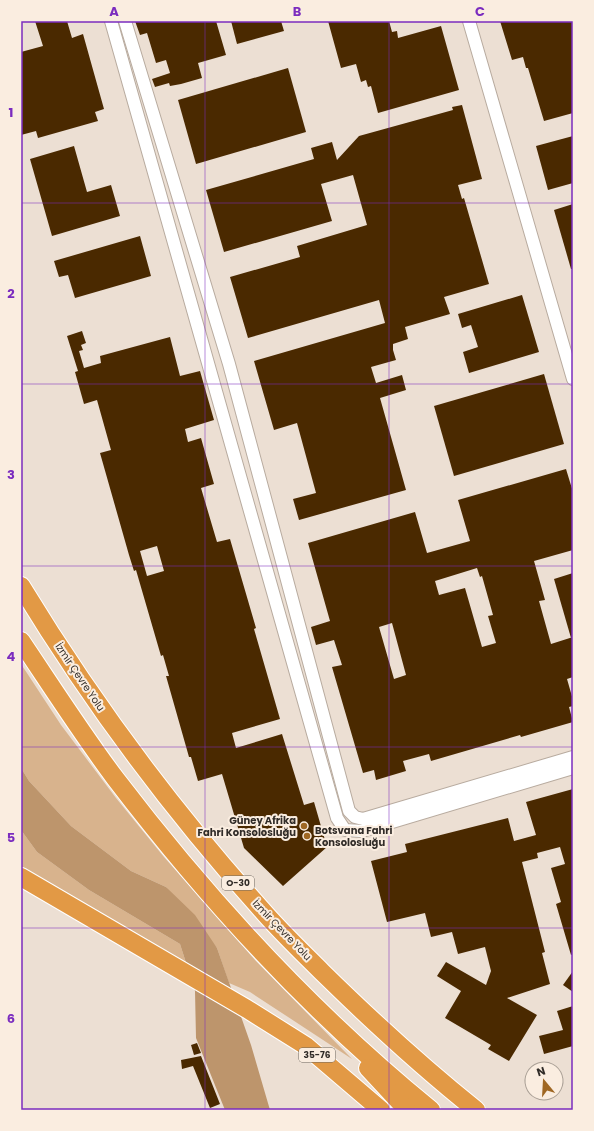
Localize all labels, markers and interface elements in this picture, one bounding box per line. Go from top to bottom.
text: A [109,2,119,21]
text: B [293,2,302,21]
text: C [475,2,485,21]
text: 1 [9,103,13,122]
text: 2 [7,284,15,303]
text: 3 [7,465,15,484]
street label: İzmir Çevre Yolu [52,640,108,714]
text: 4 [7,647,16,666]
place label: Güney Afrika Fahri Konsolosluğu [198,813,296,840]
marker: Güney Afrika Fahri Konsolosluğu [299,821,309,831]
place label: Botsvana Fahri Konsolosluğu [315,823,393,850]
text: 5 [7,828,15,847]
marker: Botsvana Fahri Konsolosluğu [302,831,312,841]
road number: O-30 [222,876,254,890]
street label: İzmir Çevre Yolu [249,896,315,964]
text: 6 [7,1009,15,1028]
road number: 35-76 [299,1048,335,1062]
north arrow [524,1061,564,1101]
text: N [534,1063,547,1080]

